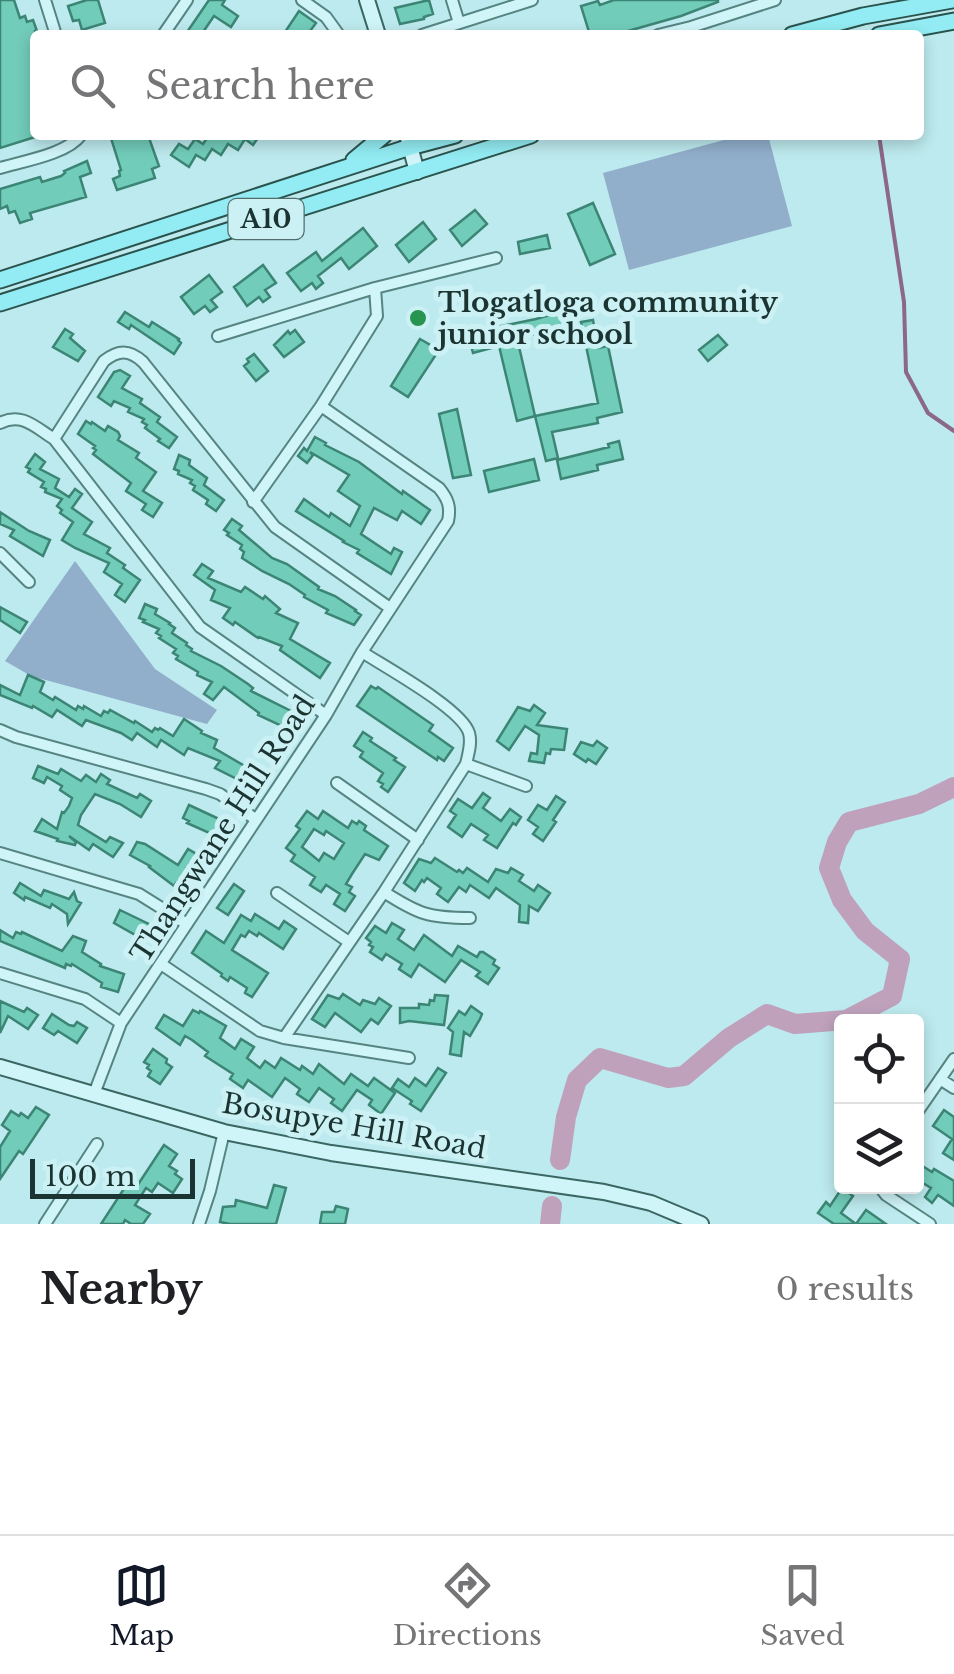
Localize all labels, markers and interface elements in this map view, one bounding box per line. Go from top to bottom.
search box [30,30,924,140]
icon: search [65,58,120,113]
text: Search here [145,62,375,109]
road number: A10 [228,199,304,239]
place label: Tlogatloga community junior school [433,285,779,352]
marker: Tlogatloga community junior school [407,307,429,329]
street label: Thangwane Hill Road [123,689,323,969]
map controls [834,1014,924,1194]
button: locate [834,1014,924,1104]
street label: Bosupye Hill Road [219,1086,489,1166]
button: layers [834,1104,924,1194]
scale bar [30,1154,195,1198]
text: 100 m [45,1159,136,1194]
text: Nearby [40,1263,203,1315]
text: 0 results [776,1269,914,1309]
tab: Map [109,1558,174,1653]
tab: Directions [393,1558,542,1653]
tab: Saved [760,1558,845,1653]

